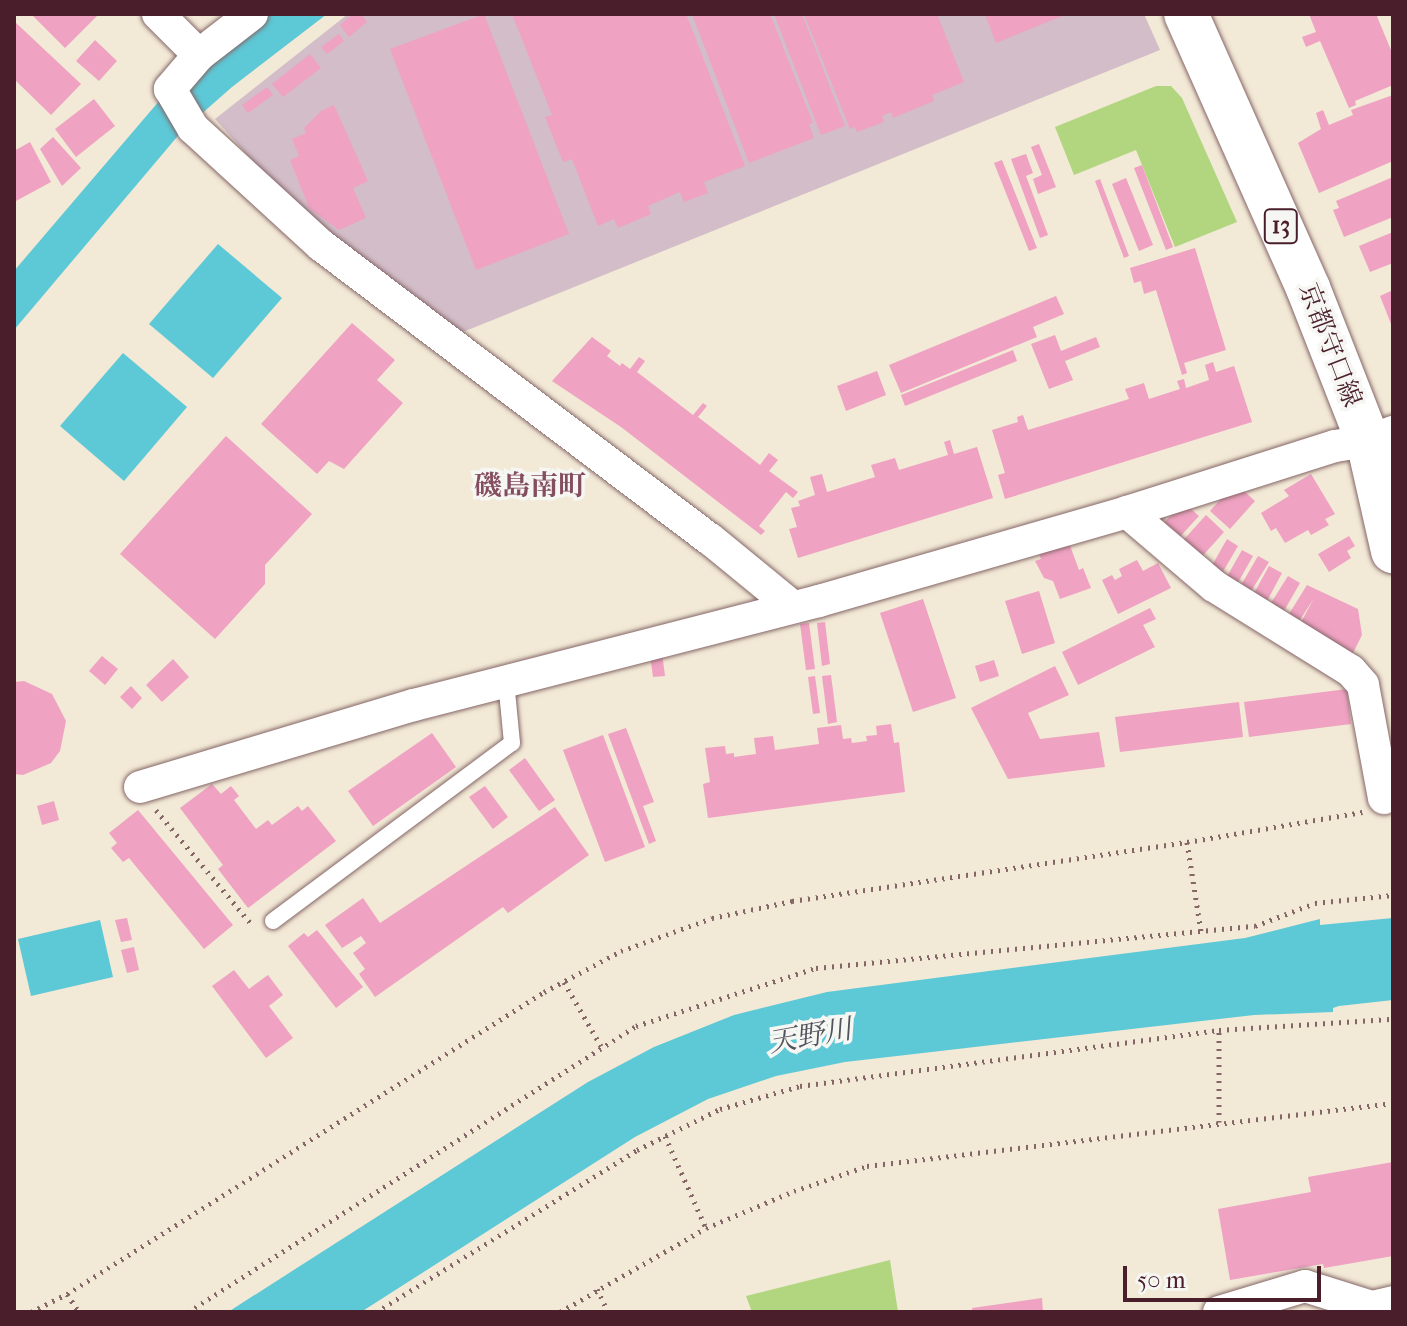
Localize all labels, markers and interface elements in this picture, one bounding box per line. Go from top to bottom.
road number: 13 [1263,206,1299,246]
street label: 京都守口線 [1292,279,1368,411]
district label: 磯島南町 [474,469,586,503]
water label: 天野川 [766,1012,854,1060]
scale bar [1127,1250,1325,1300]
text: 50 m [1137,1266,1186,1294]

